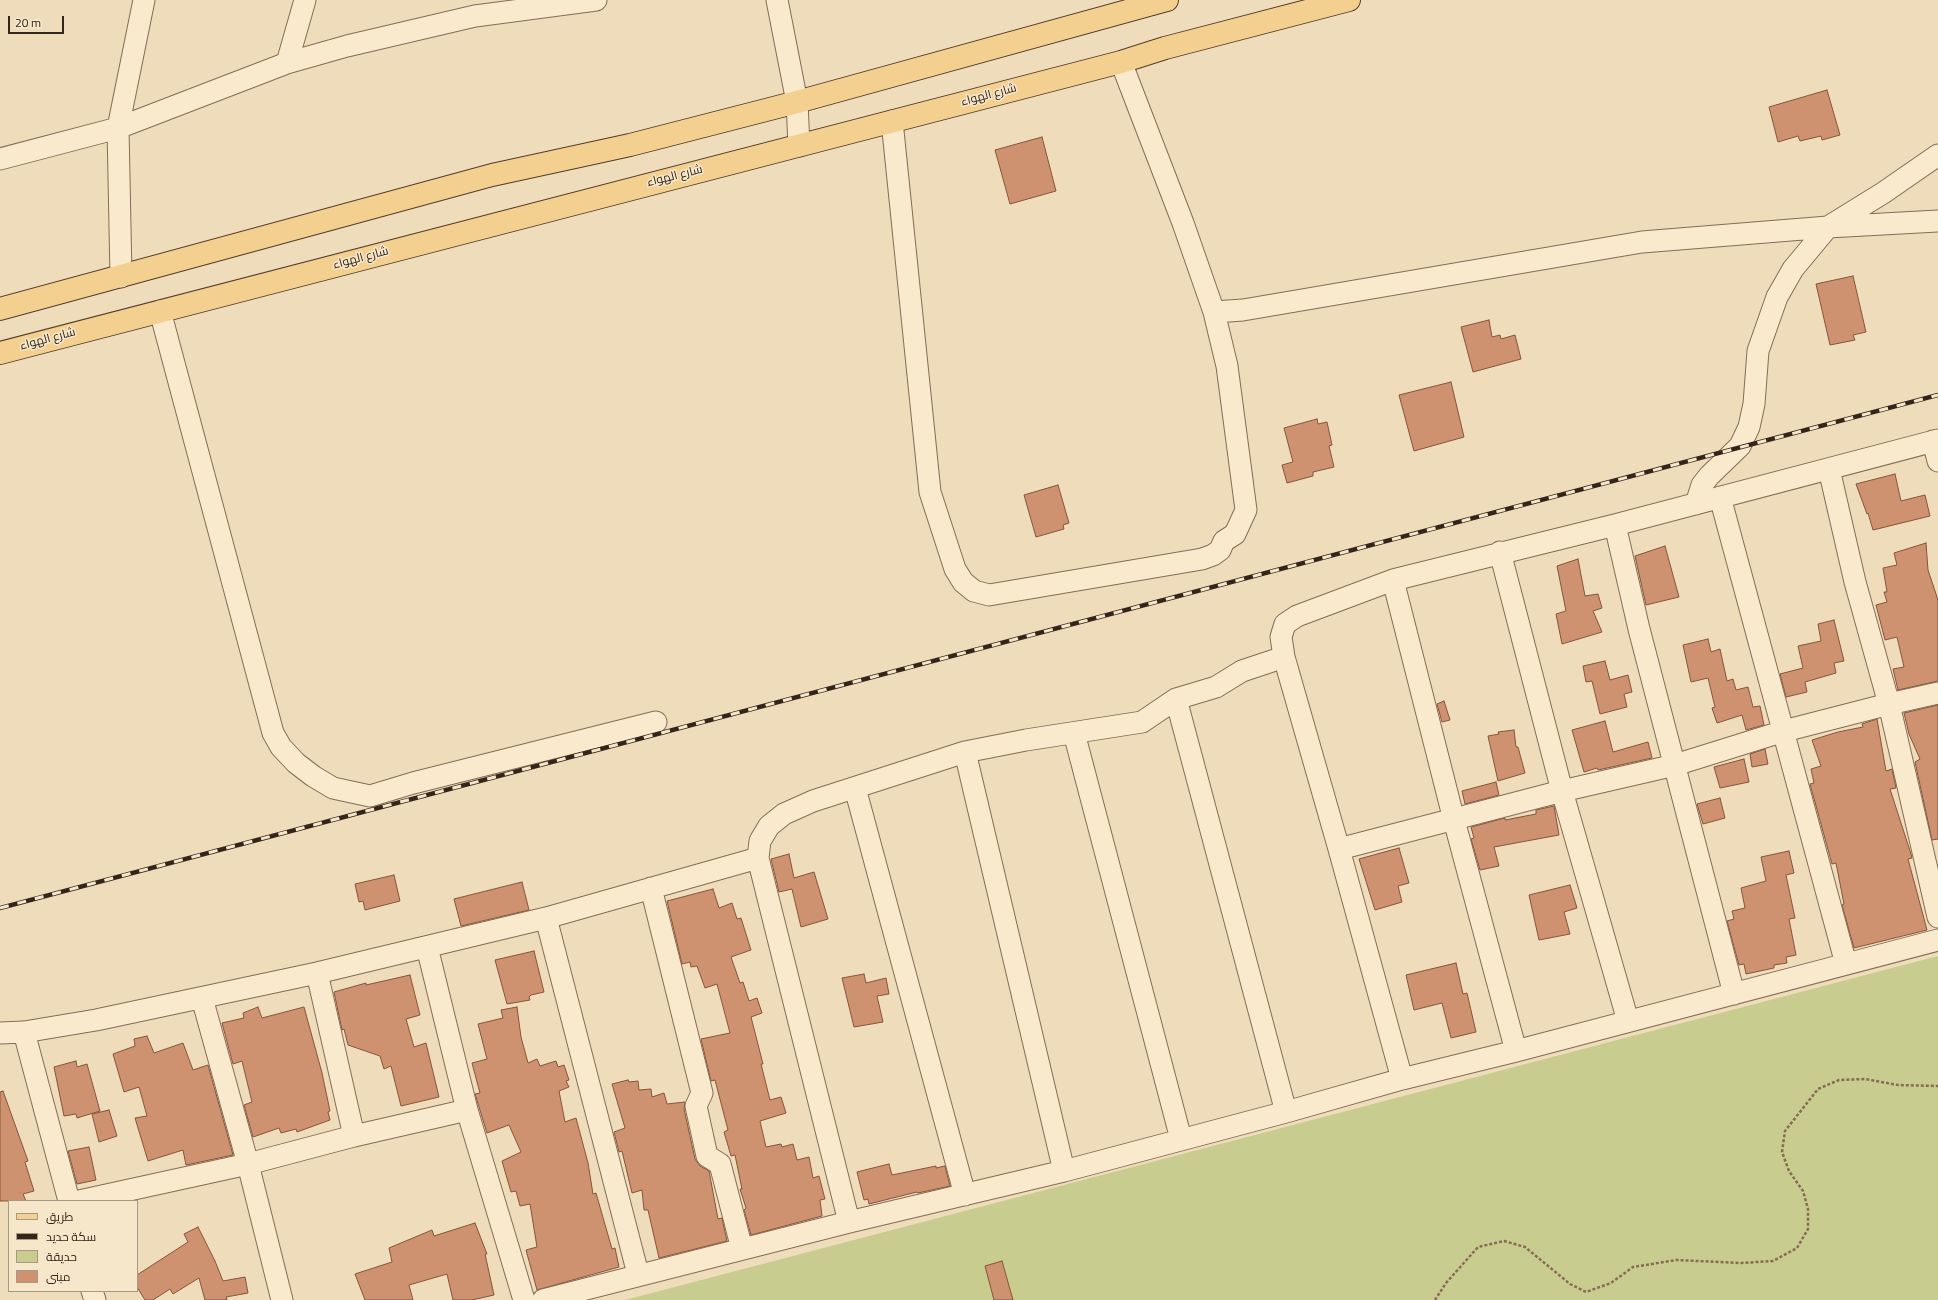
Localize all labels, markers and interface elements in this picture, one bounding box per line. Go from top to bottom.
scale bar [10,8,66,34]
text: 20 m [15,11,41,34]
street label: شارع الهواء [960,82,1018,110]
street label: شارع الهواء [646,163,704,191]
street label: شارع الهواء [332,245,390,273]
street label: شارع الهواء [19,326,77,354]
legend [8,1200,138,1292]
text: طريق [46,1205,73,1228]
text: سكة حديد [46,1225,96,1248]
text: حديقة [46,1245,77,1268]
text: مبنى [46,1265,71,1288]

